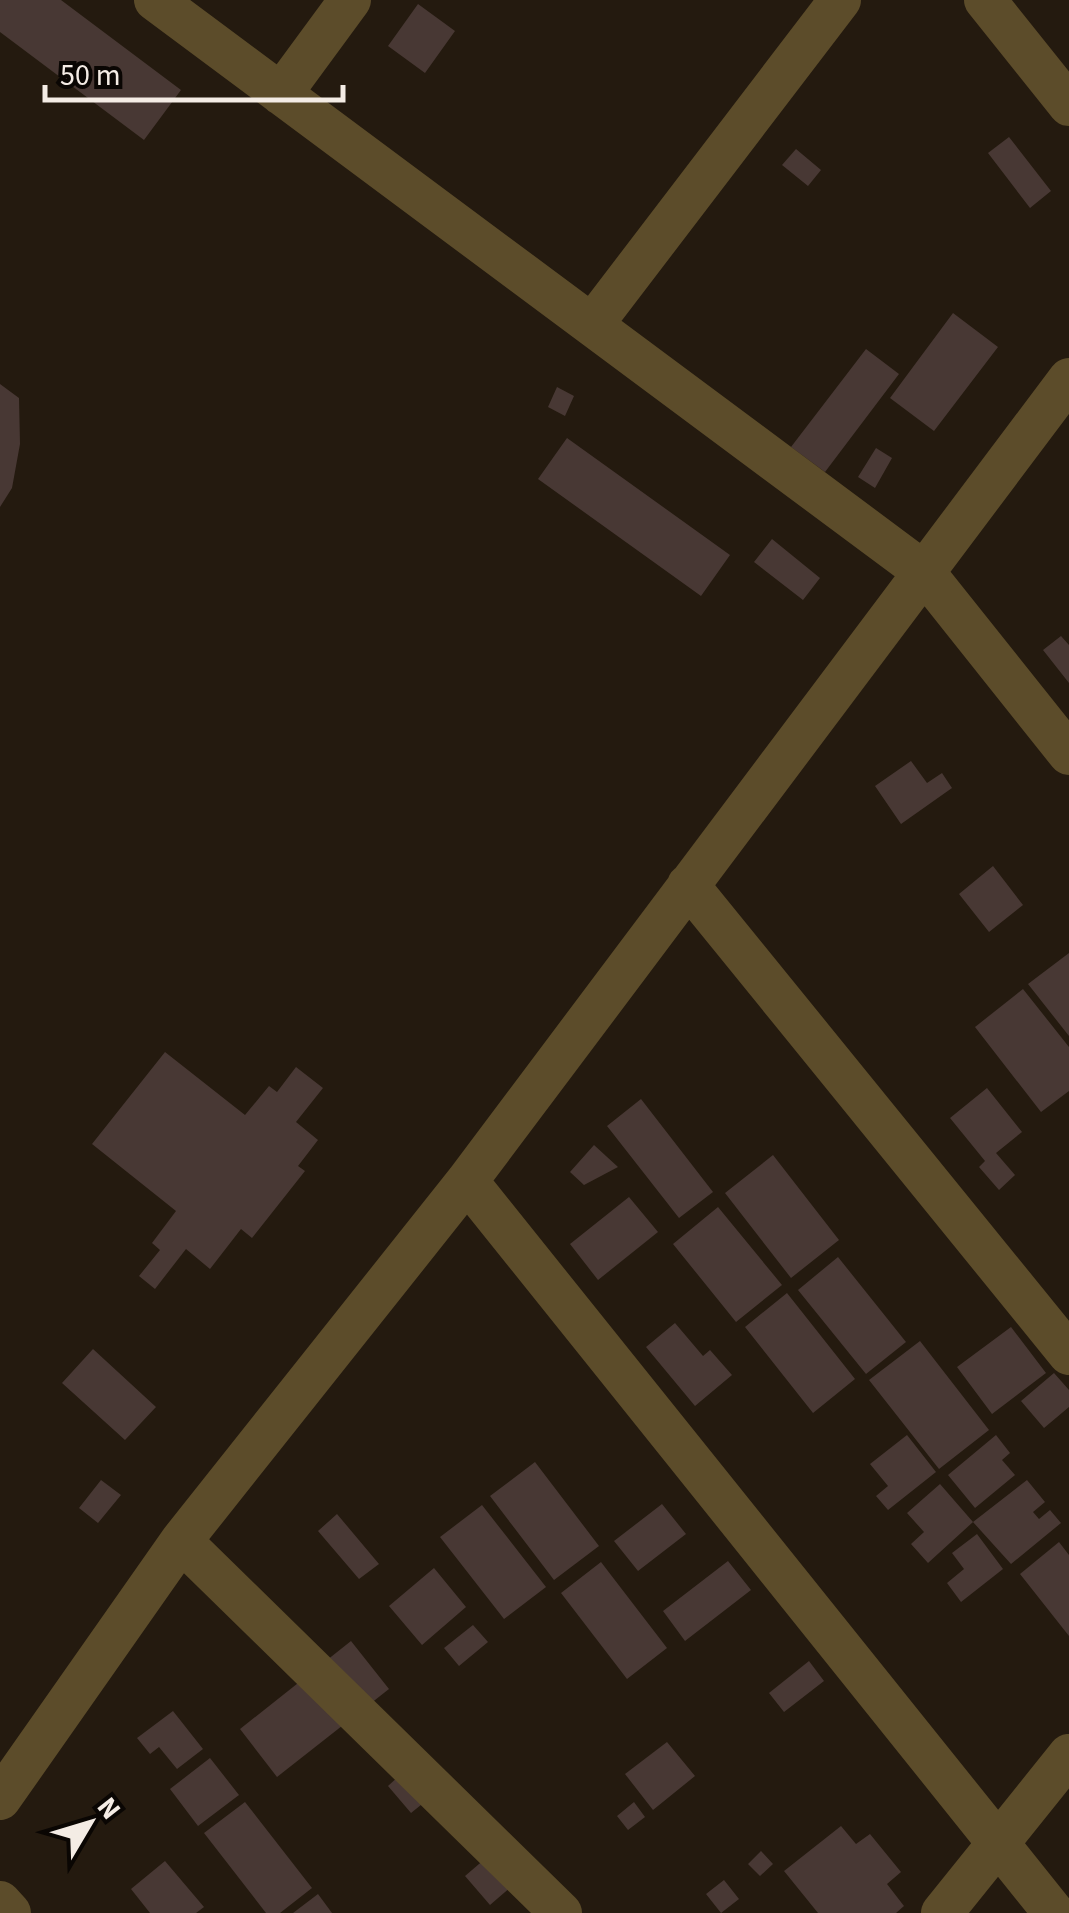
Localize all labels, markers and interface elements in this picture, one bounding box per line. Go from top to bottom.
scale bar [45,40,342,102]
text: 50 m [60,54,121,97]
north arrow [40,1773,140,1873]
text: N [87,1789,130,1828]

